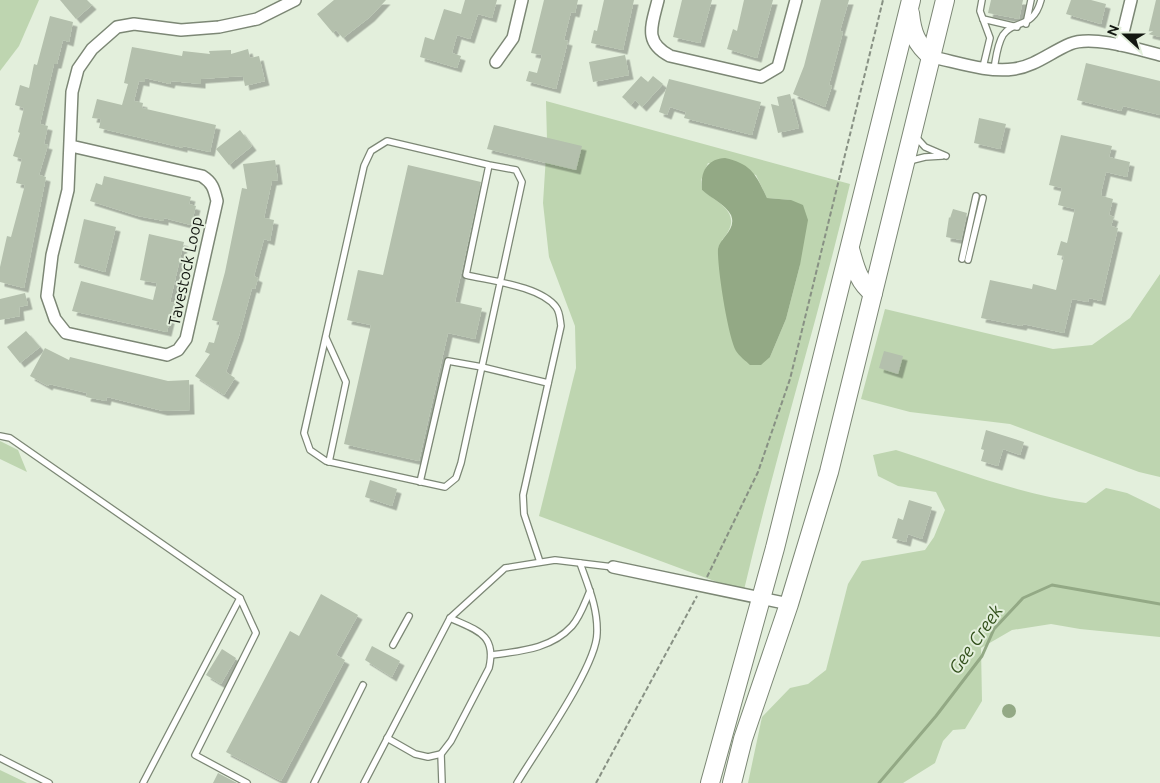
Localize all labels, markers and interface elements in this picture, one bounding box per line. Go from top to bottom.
north arrow [1100,10,1150,60]
text: N [1104,23,1122,38]
street label: Tavestock Loop [165,215,205,327]
water label: Gee Creek [944,600,1006,677]

